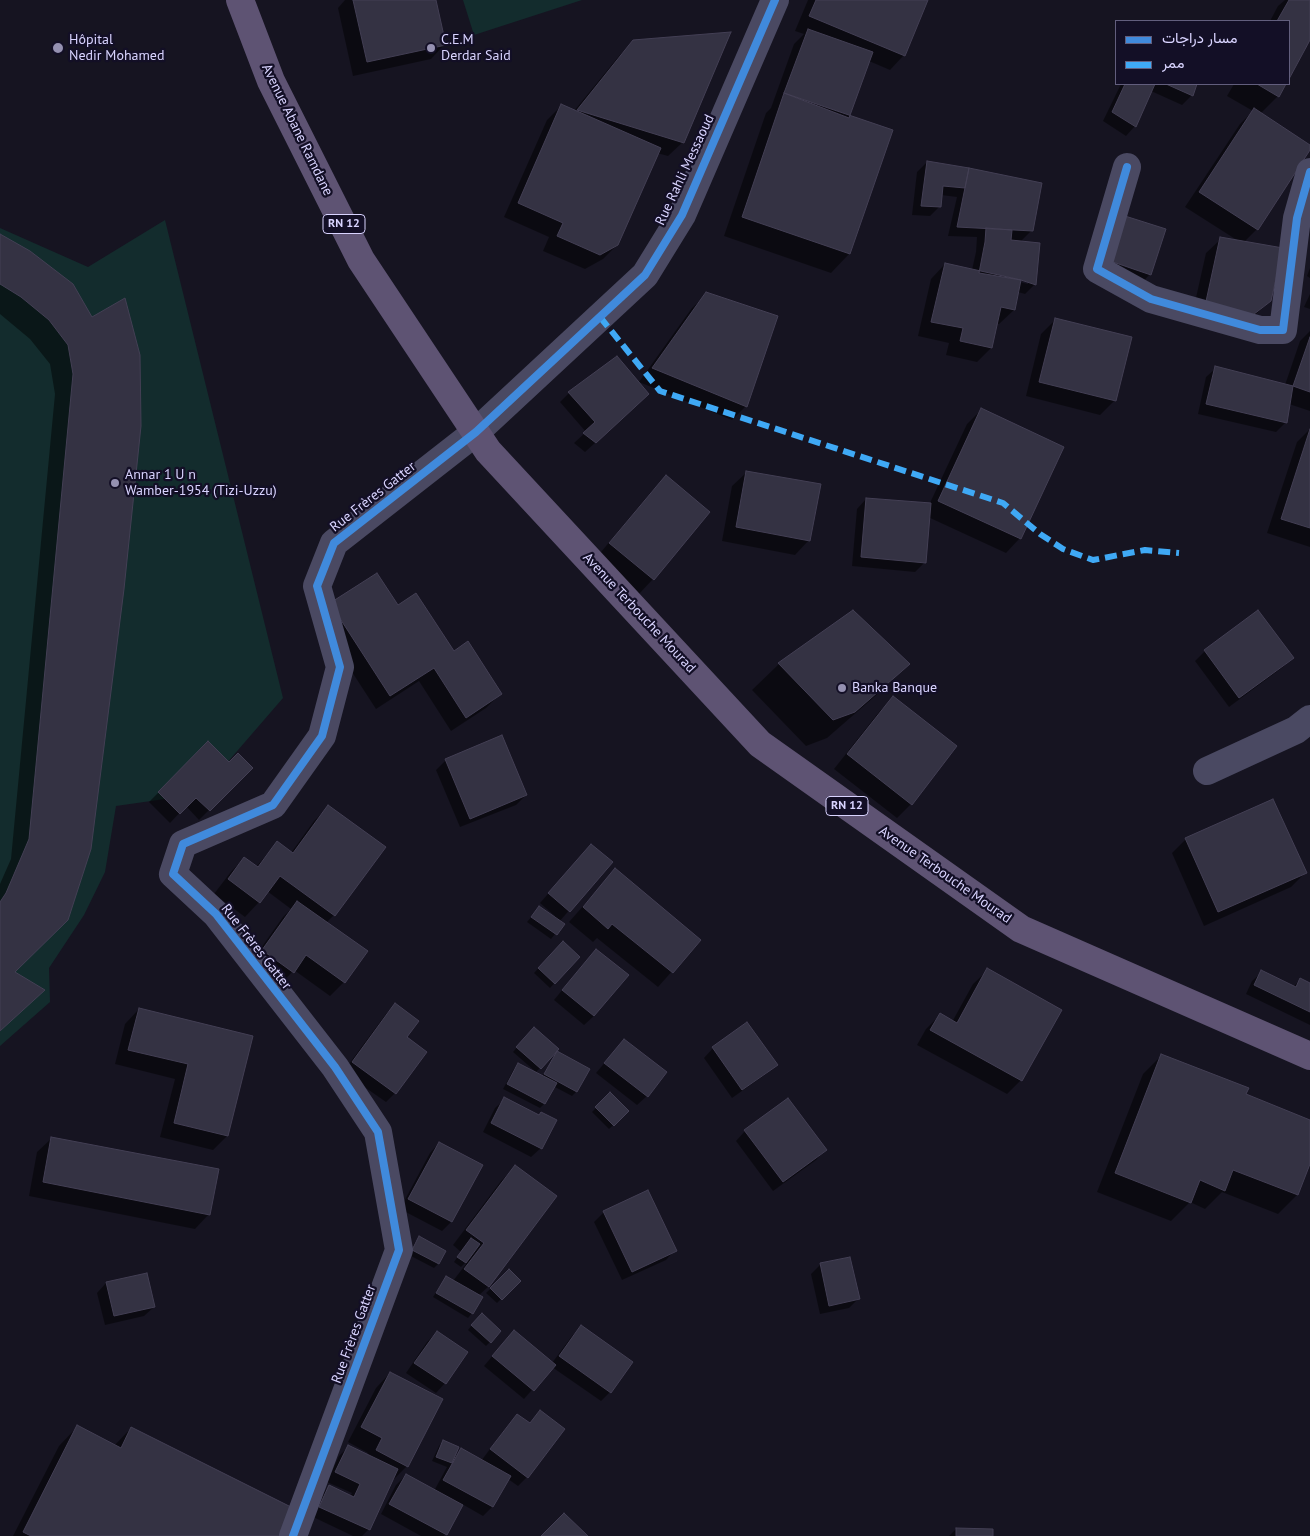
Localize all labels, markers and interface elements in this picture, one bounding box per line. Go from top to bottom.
legend [1115,20,1290,85]
text: مسار دراجات [1162,28,1238,47]
place label: Hôpital Nedir Mohamed [69,32,165,64]
place label: C.E.M Derdar Said [441,32,511,64]
marker: Hôpital Nedir Mohamed [51,41,65,55]
marker: C.E.M Derdar Said [425,42,437,54]
text: ممر [1162,53,1184,72]
street label: Avenue Abane Ramdane [258,61,336,199]
street label: Rue Rahli Messaoud [652,112,718,228]
road number: RN 12 [323,214,365,233]
street label: Rue Frères Gatter [327,458,419,536]
place label: Annar 1 U n Wamber-1954 (Tizi-Uzzu) [125,467,277,500]
marker: Annar 1 U n Wamber-1954 (Tizi-Uzzu) [109,477,121,489]
street label: Avenue Terbouche Mourad [579,549,699,677]
place label: Banka Banque [852,680,937,696]
marker: Banka Banque [836,682,848,694]
road number: RN 12 [826,796,868,816]
street label: Avenue Terbouche Mourad [875,823,1015,927]
street label: Rue Frères Gatter [217,901,295,993]
street label: Rue Frères Gatter [328,1282,380,1386]

